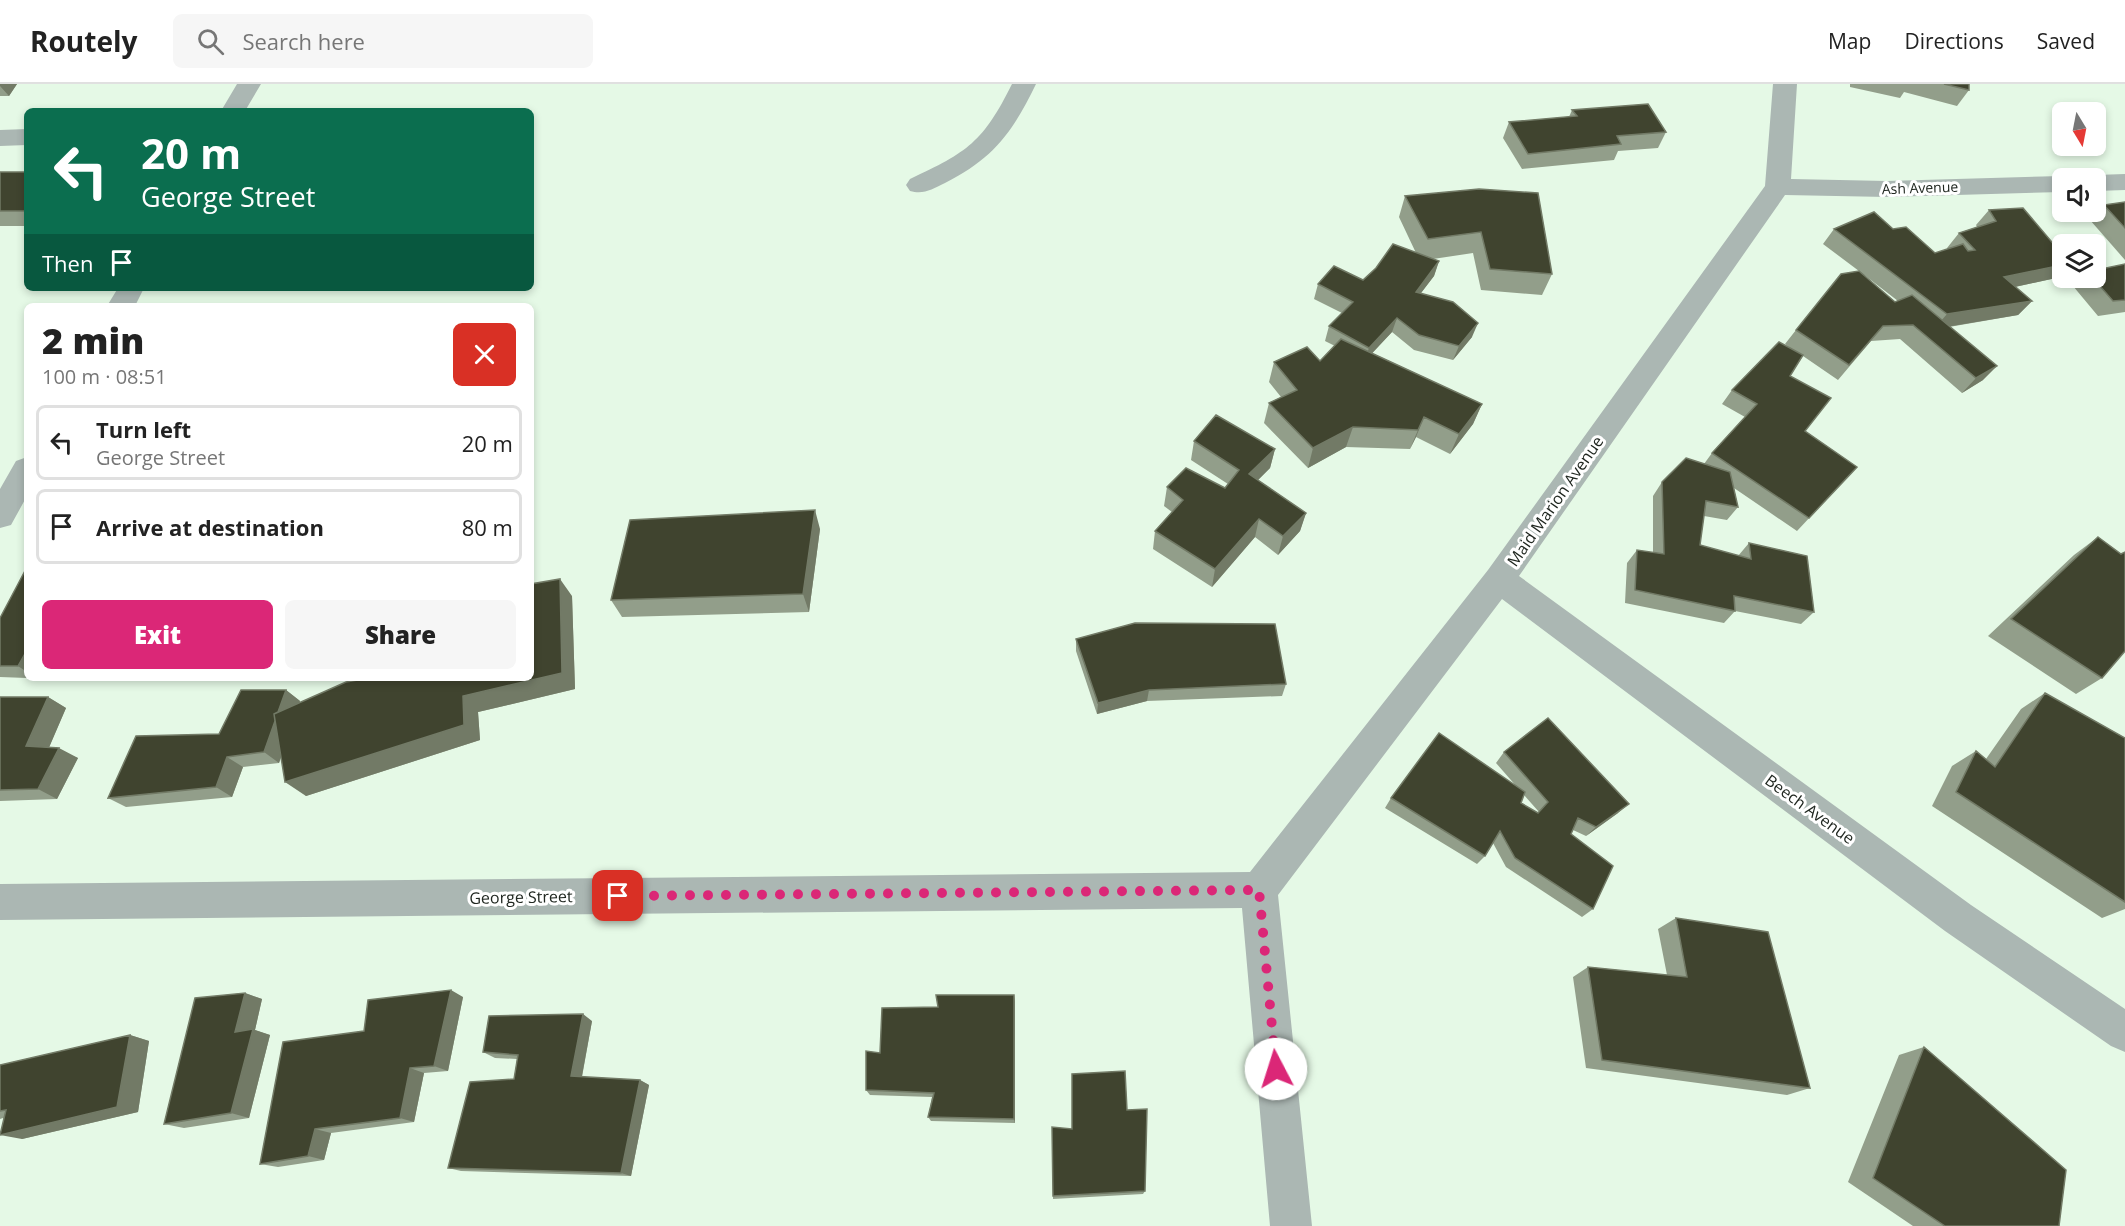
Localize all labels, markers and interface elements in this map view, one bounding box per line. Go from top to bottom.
search box [173,14,593,68]
text: Routely [30,22,137,60]
icon: search [194,25,227,58]
text: Search here [242,26,365,56]
text: Map [1828,27,1871,55]
text: Directions [1904,27,2004,55]
text: Saved [2037,27,2095,55]
north arrow [2052,102,2106,156]
map controls [2052,102,2106,288]
text: 20 m [141,124,241,181]
icon: left [42,132,120,210]
button: sound [2052,168,2106,222]
street label: Ash Avenue [1881,177,1959,198]
text: George Street [141,178,315,215]
button: layers [2052,234,2106,288]
icon: arrive [105,246,138,279]
text: Then [42,248,93,278]
text: 2 min [42,316,144,365]
button: close [453,323,516,386]
text: 100 m · 08:51 [42,363,167,390]
text: Turn left [96,414,191,444]
icon: left [45,426,78,459]
text: 20 m [462,428,513,458]
street label: Maid Marion Avenue [1502,431,1608,571]
text: George Street [96,444,225,471]
icon: arrive [45,510,78,543]
text: Arrive at destination [96,512,324,542]
text: 80 m [462,512,513,542]
button: Exit [42,600,273,669]
button: Share [285,600,516,669]
street label: Beech Avenue [1761,769,1859,849]
pin [592,870,643,921]
icon: arrive [601,879,634,912]
street label: George Street [469,885,573,909]
position arrow [1244,1037,1308,1101]

